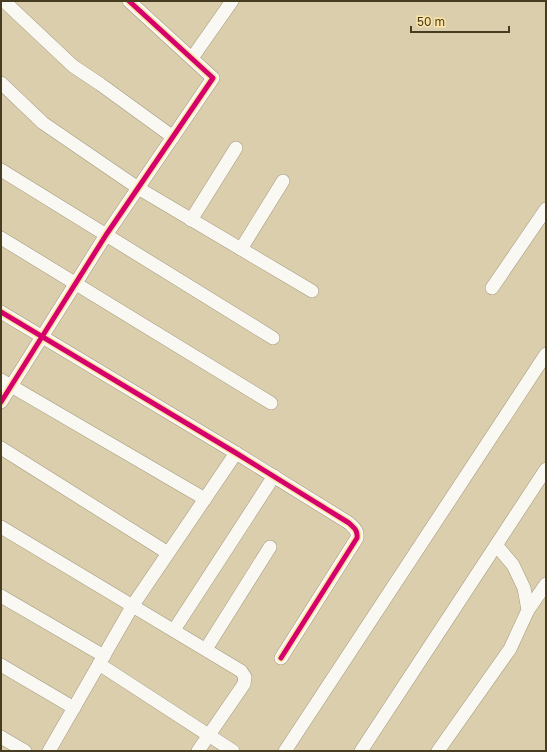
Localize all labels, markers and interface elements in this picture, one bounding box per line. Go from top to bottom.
scale bar [411,8,509,34]
text: 50 m [417,14,445,29]

